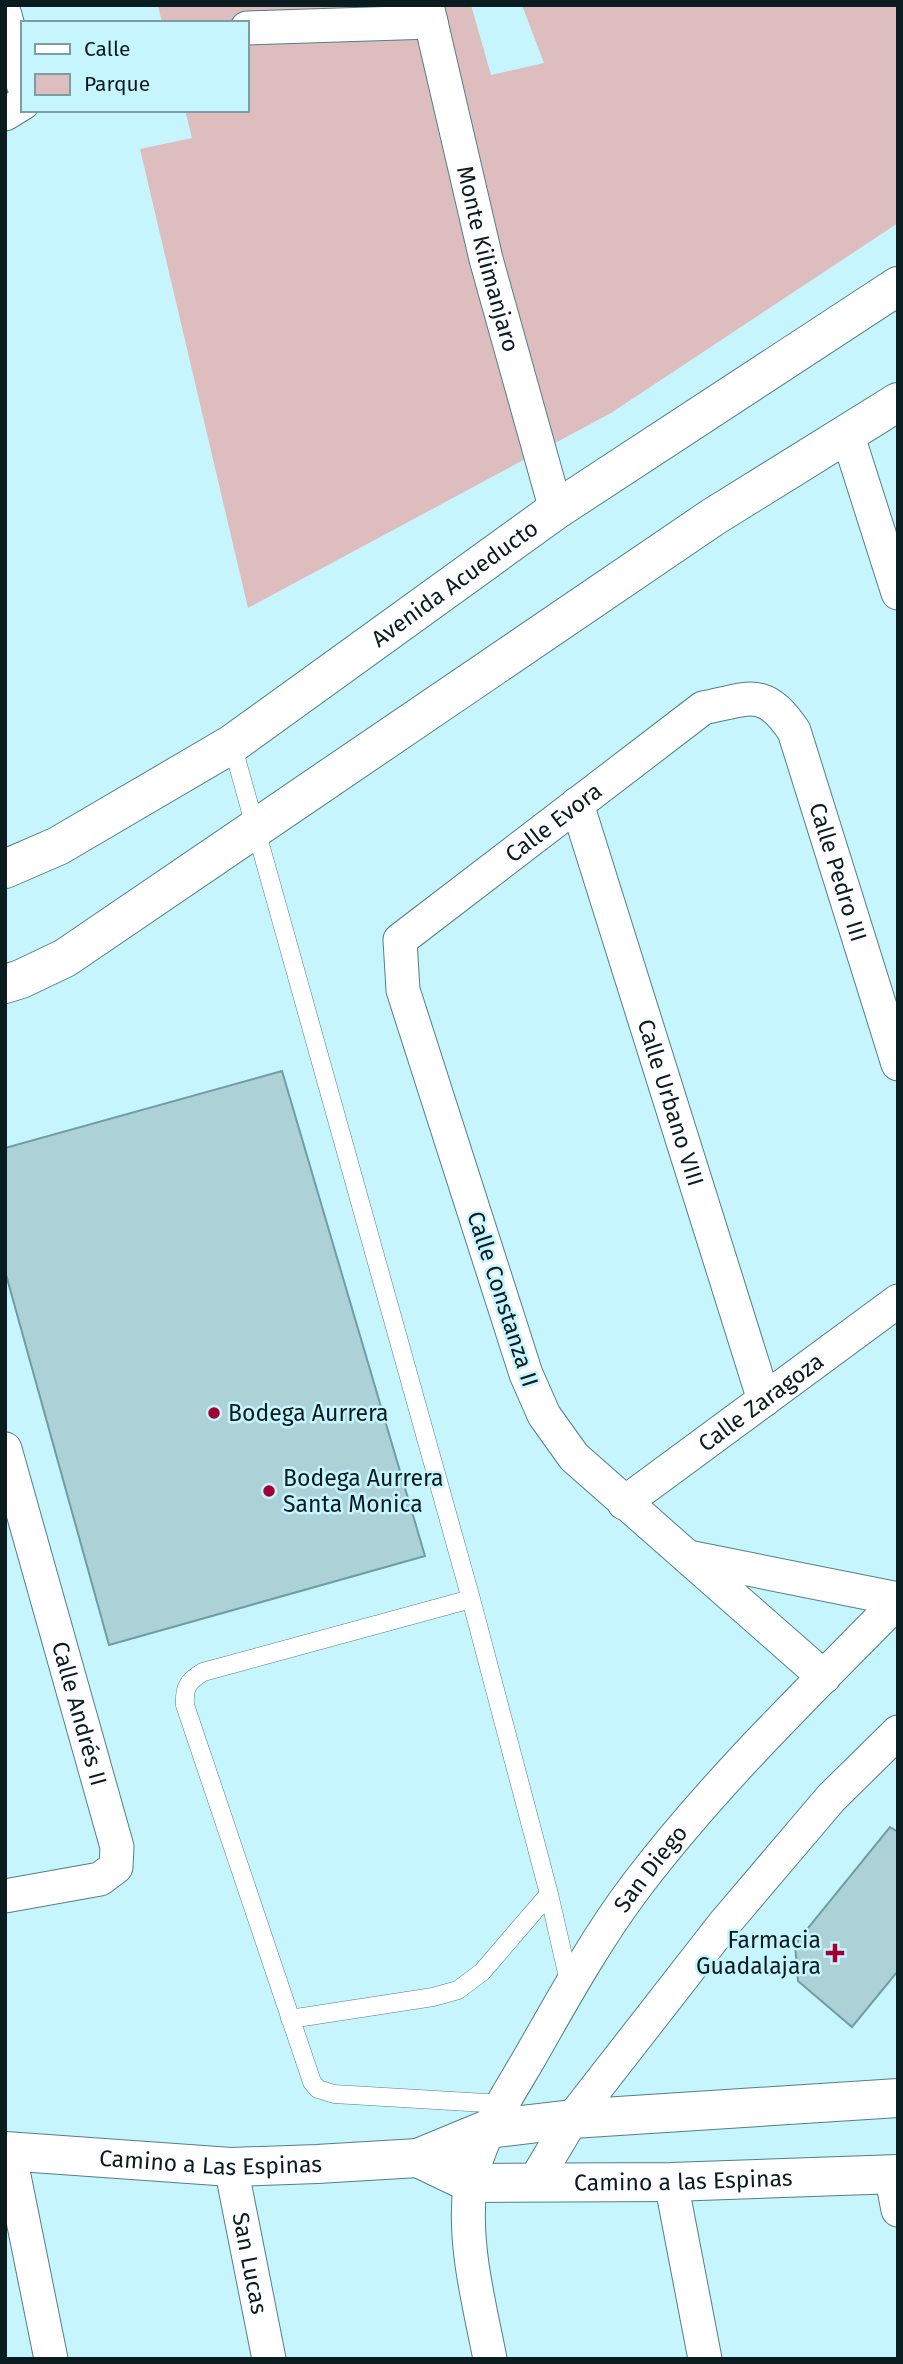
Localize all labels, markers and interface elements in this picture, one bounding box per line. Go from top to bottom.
legend [21,21,248,112]
text: Calle [84,36,130,62]
text: Parque [84,71,150,97]
street label: Monte Kilimanjaro [451,163,525,355]
street label: Avenida Acueducto [366,514,543,653]
street label: Calle Evora [500,777,607,868]
street label: Calle Pedro III [803,799,873,945]
street label: Calle Urbano VIII [631,1016,710,1190]
street label: Calle Constanza II [461,1208,545,1390]
street label: Calle Zaragoza [693,1347,829,1457]
place label: Bodega Aurrera [228,1399,389,1427]
marker: Bodega Aurrera [206,1405,222,1421]
place label: Bodega Aurrera Santa Monica [283,1464,444,1518]
marker: Bodega Aurrera Santa Monica [261,1483,277,1499]
street label: Calle Andrés II [46,1638,113,1789]
street label: San Diego [607,1819,693,1918]
place label: Farmacia Guadalajara [696,1926,821,1980]
marker: Farmacia Guadalajara [827,1945,843,1961]
street label: Camino a Las Espinas [98,2144,322,2181]
street label: Camino a las Espinas [574,2164,793,2196]
street label: San Lucas [226,2210,274,2316]

